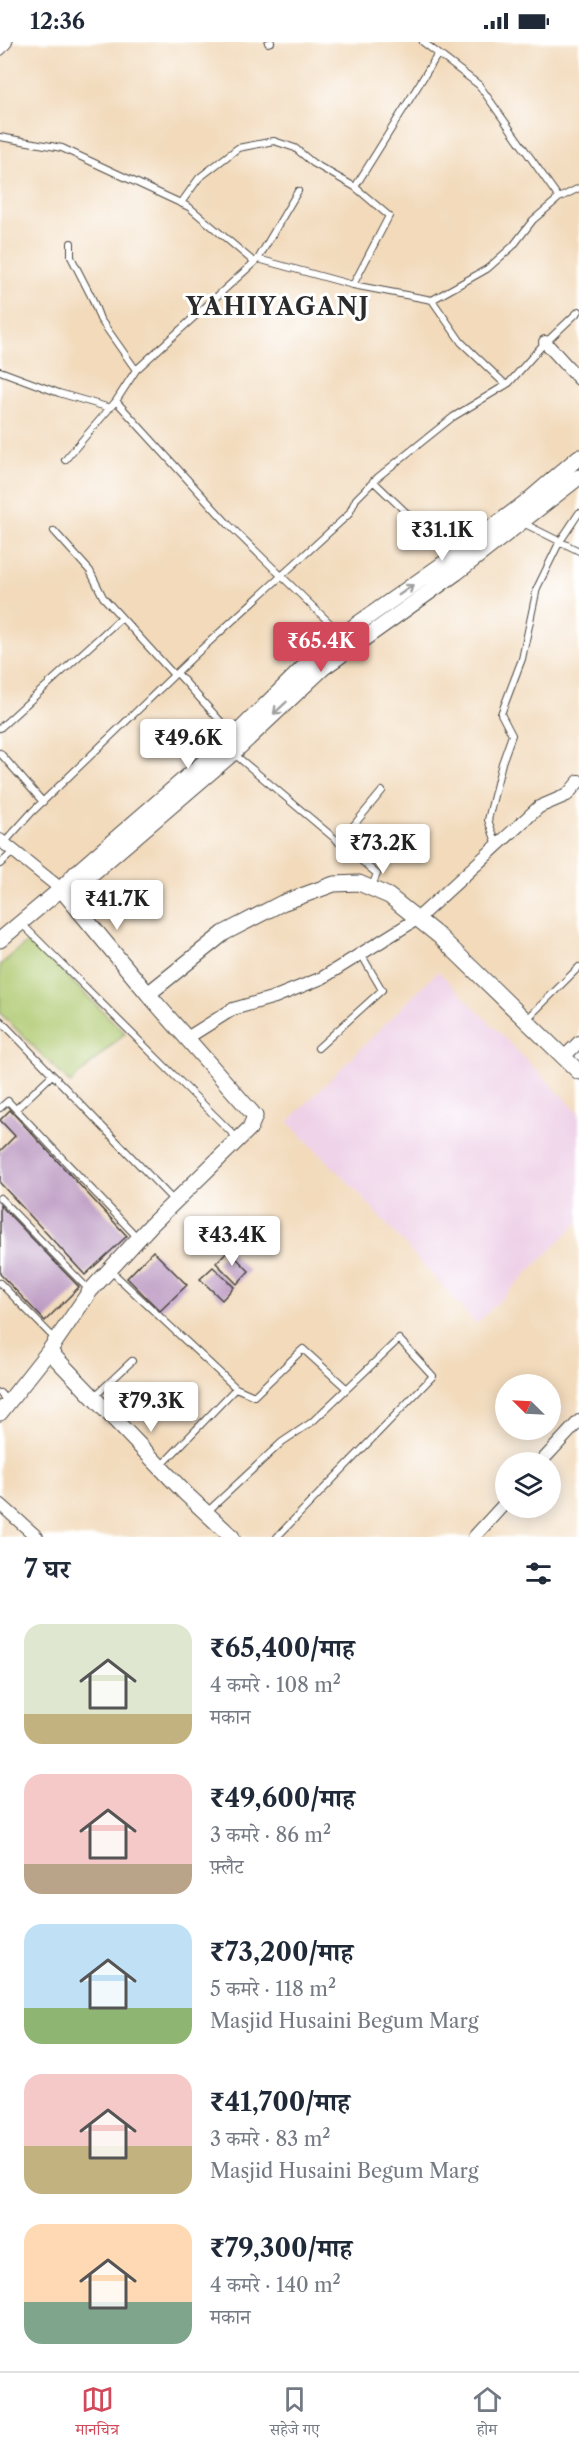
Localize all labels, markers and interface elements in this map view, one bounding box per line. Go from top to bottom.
text: 12:36 [30,8,85,35]
district label: YAHIYAGANJ [185,292,370,321]
pin: ₹31.1K [393,511,491,562]
text: ₹31.1K [411,518,473,542]
one-way arrow [397,584,414,596]
pin: ₹65.4K [272,622,370,673]
text: ₹65.4K [287,629,355,653]
one-way arrow [273,701,288,715]
pin: ₹49.6K [139,719,237,770]
text: ₹49.6K [154,726,222,750]
pin: ₹73.2K [334,824,432,875]
text: ₹73.2K [350,831,416,855]
pin: ₹41.7K [68,880,166,931]
text: ₹41.7K [85,887,149,911]
pin: ₹43.4K [183,1216,281,1267]
text: ₹43.4K [198,1223,266,1247]
north arrow [495,1374,561,1440]
map controls [495,1374,561,1518]
pin: ₹79.3K [102,1382,200,1433]
text: ₹79.3K [118,1389,184,1413]
button: layers [495,1452,561,1518]
text: 7 घर [24,1553,70,1585]
icon: filters [522,1557,555,1590]
text: ₹65,400/माह [210,1632,355,1664]
icon: home [72,1648,144,1720]
text: 4 कमरे · 108 m² [210,1673,341,1697]
text: मकान [210,1705,251,1729]
text: ₹49,600/माह [210,1782,355,1814]
icon: home [72,1798,144,1870]
text: 3 कमरे · 86 m² [210,1823,331,1847]
text: फ़्लैट [210,1855,243,1879]
text: ₹73,200/माह [210,1936,353,1968]
icon: home [72,1948,144,2020]
text: 5 कमरे · 118 m² [210,1977,336,2001]
text: Masjid Husaini Begum Marg [210,2009,478,2033]
text: ₹41,700/माह [210,2086,350,2118]
icon: home [72,2098,144,2170]
text: 3 कमरे · 83 m² [210,2127,330,2151]
text: Masjid Husaini Begum Marg [210,2159,478,2183]
text: ₹79,300/माह [210,2232,352,2264]
icon: home [72,2248,144,2320]
text: 4 कमरे · 140 m² [210,2273,341,2297]
text: मकान [210,2305,251,2329]
tab: मानचित्र [75,2383,119,2445]
tab: सहेजे गए [270,2383,320,2445]
tab: होम [471,2383,504,2445]

